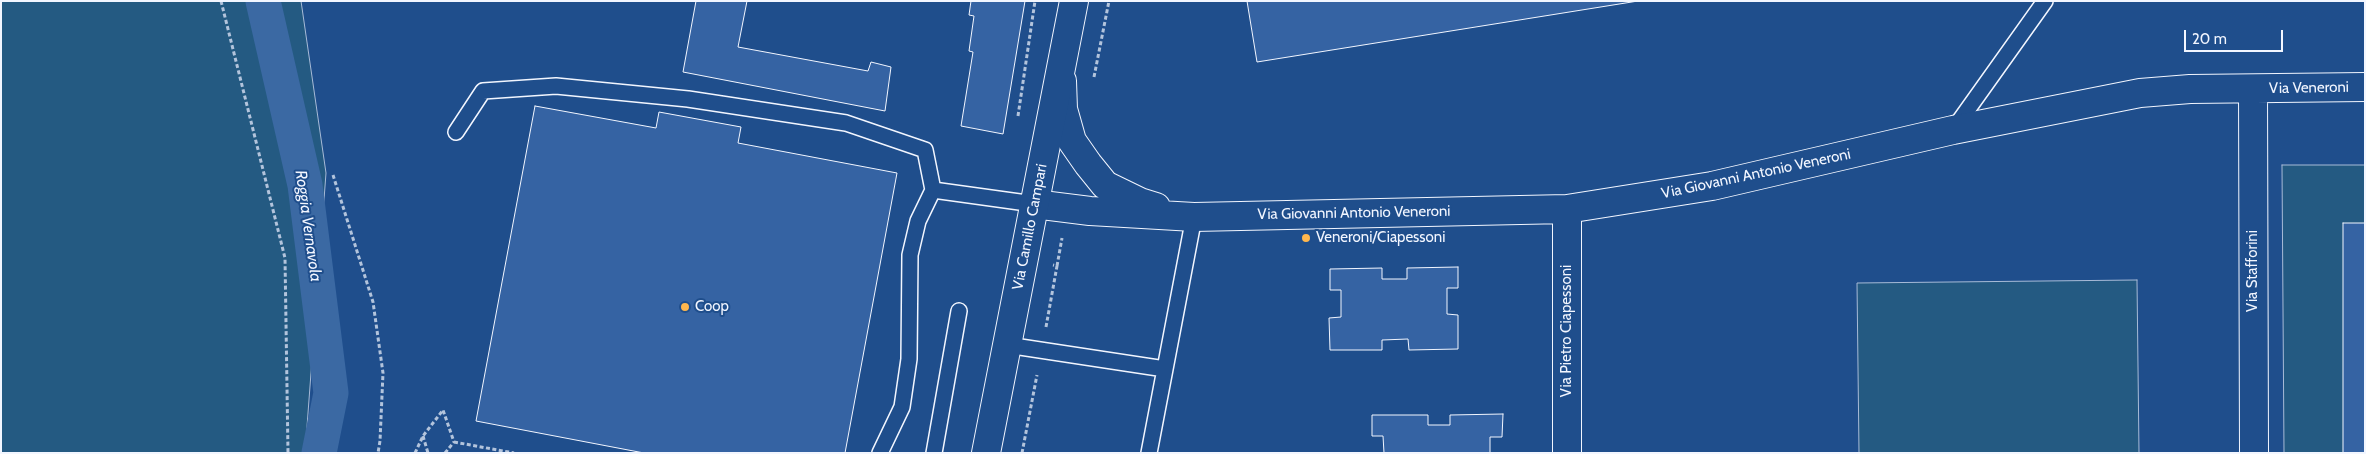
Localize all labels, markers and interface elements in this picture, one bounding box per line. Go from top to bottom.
scale bar [2186,20,2285,52]
text: 20 m [2192,30,2227,48]
street label: Via Veneroni [2269,78,2349,98]
street label: Via Giovanni Antonio Veneroni [1660,145,1852,203]
street label: Via Camillo Campari [1009,162,1051,292]
water label: Roggia Vernavola [291,169,325,283]
street label: Via Giovanni Antonio Veneroni [1257,202,1451,224]
place label: Veneroni/Ciapessoni [1316,229,1445,247]
street label: Via Stafforini [2244,230,2262,312]
marker: Veneroni/Ciapessoni [1300,232,1312,244]
street label: Via Pietro Ciapessoni [1558,265,1576,397]
place label: Coop [695,298,729,316]
marker: Coop [679,301,691,313]

